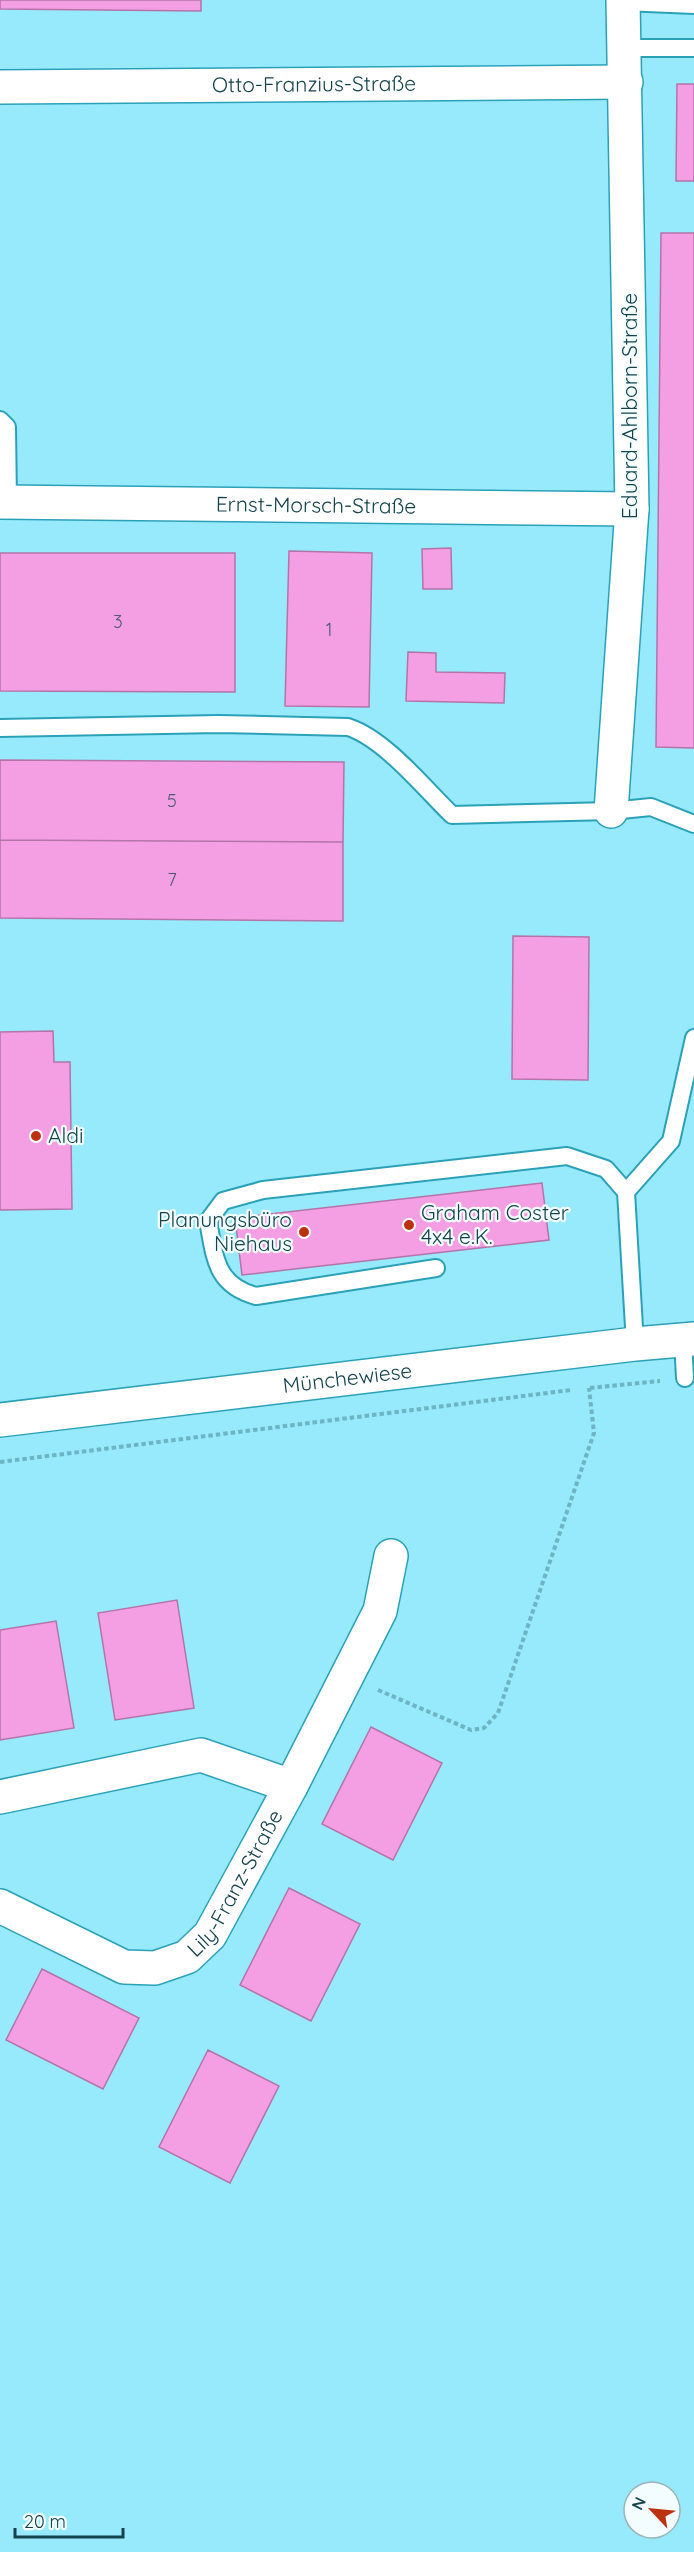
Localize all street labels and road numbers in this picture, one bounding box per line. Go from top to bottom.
street label: Otto-Franzius-Straße [212,70,416,97]
street label: Eduard-Ahlborn-Straße [616,293,642,519]
street label: Ernst-Morsch-Straße [216,490,416,519]
street label: Münchewiese [281,1357,414,1398]
street label: Lily-Franz-Straße [181,1805,288,1962]

